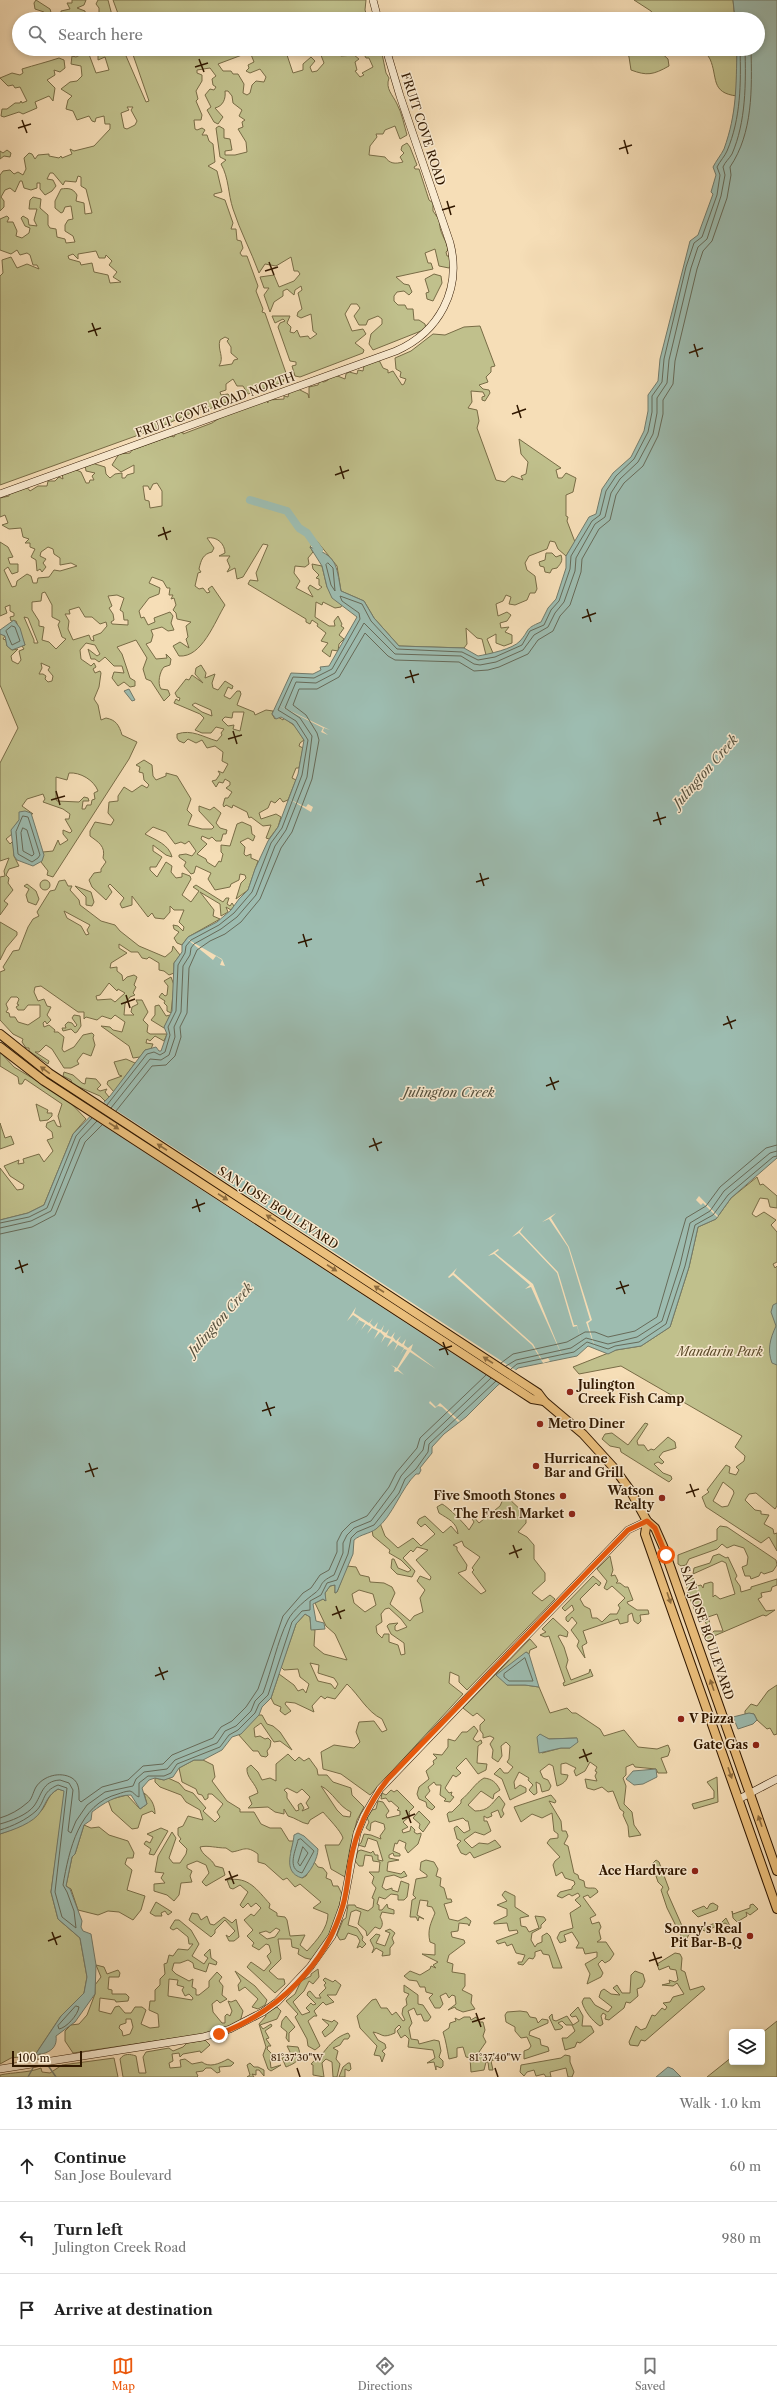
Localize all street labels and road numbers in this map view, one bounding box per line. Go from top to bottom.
street label: FRUIT COVE ROAD [398,70,449,187]
street label: FRUIT COVE ROAD NORTH [133,369,297,440]
street label: SAN JOSE BOULEVARD [215,1163,342,1252]
street label: SAN JOSE BOULEVARD [677,1564,738,1702]

